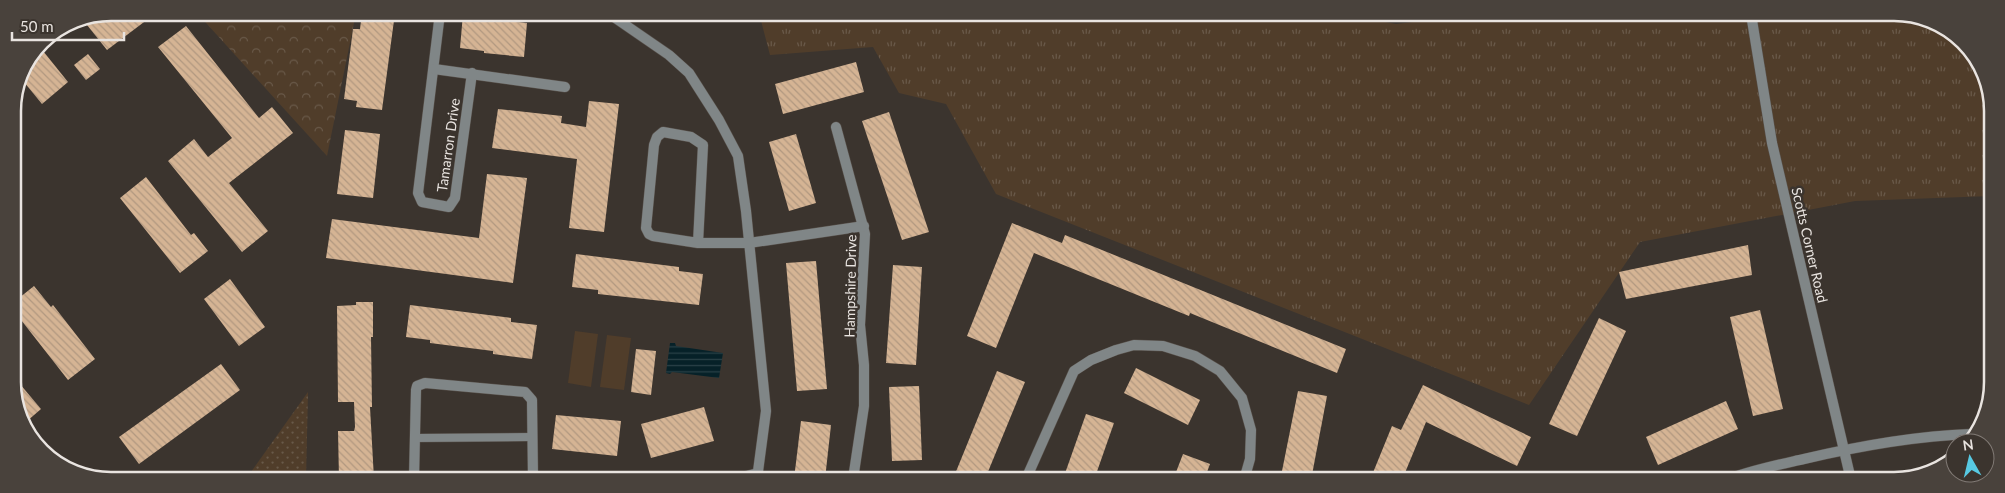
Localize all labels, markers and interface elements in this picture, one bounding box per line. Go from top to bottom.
scale bar [12,10,125,42]
text: 50 m [20,17,54,35]
street label: Tamarron Drive [433,97,463,193]
street label: Scotts Corner Road [1788,186,1832,304]
street label: Hampshire Drive [841,234,859,338]
north arrow [1945,433,1995,483]
text: N [1962,435,1975,454]

